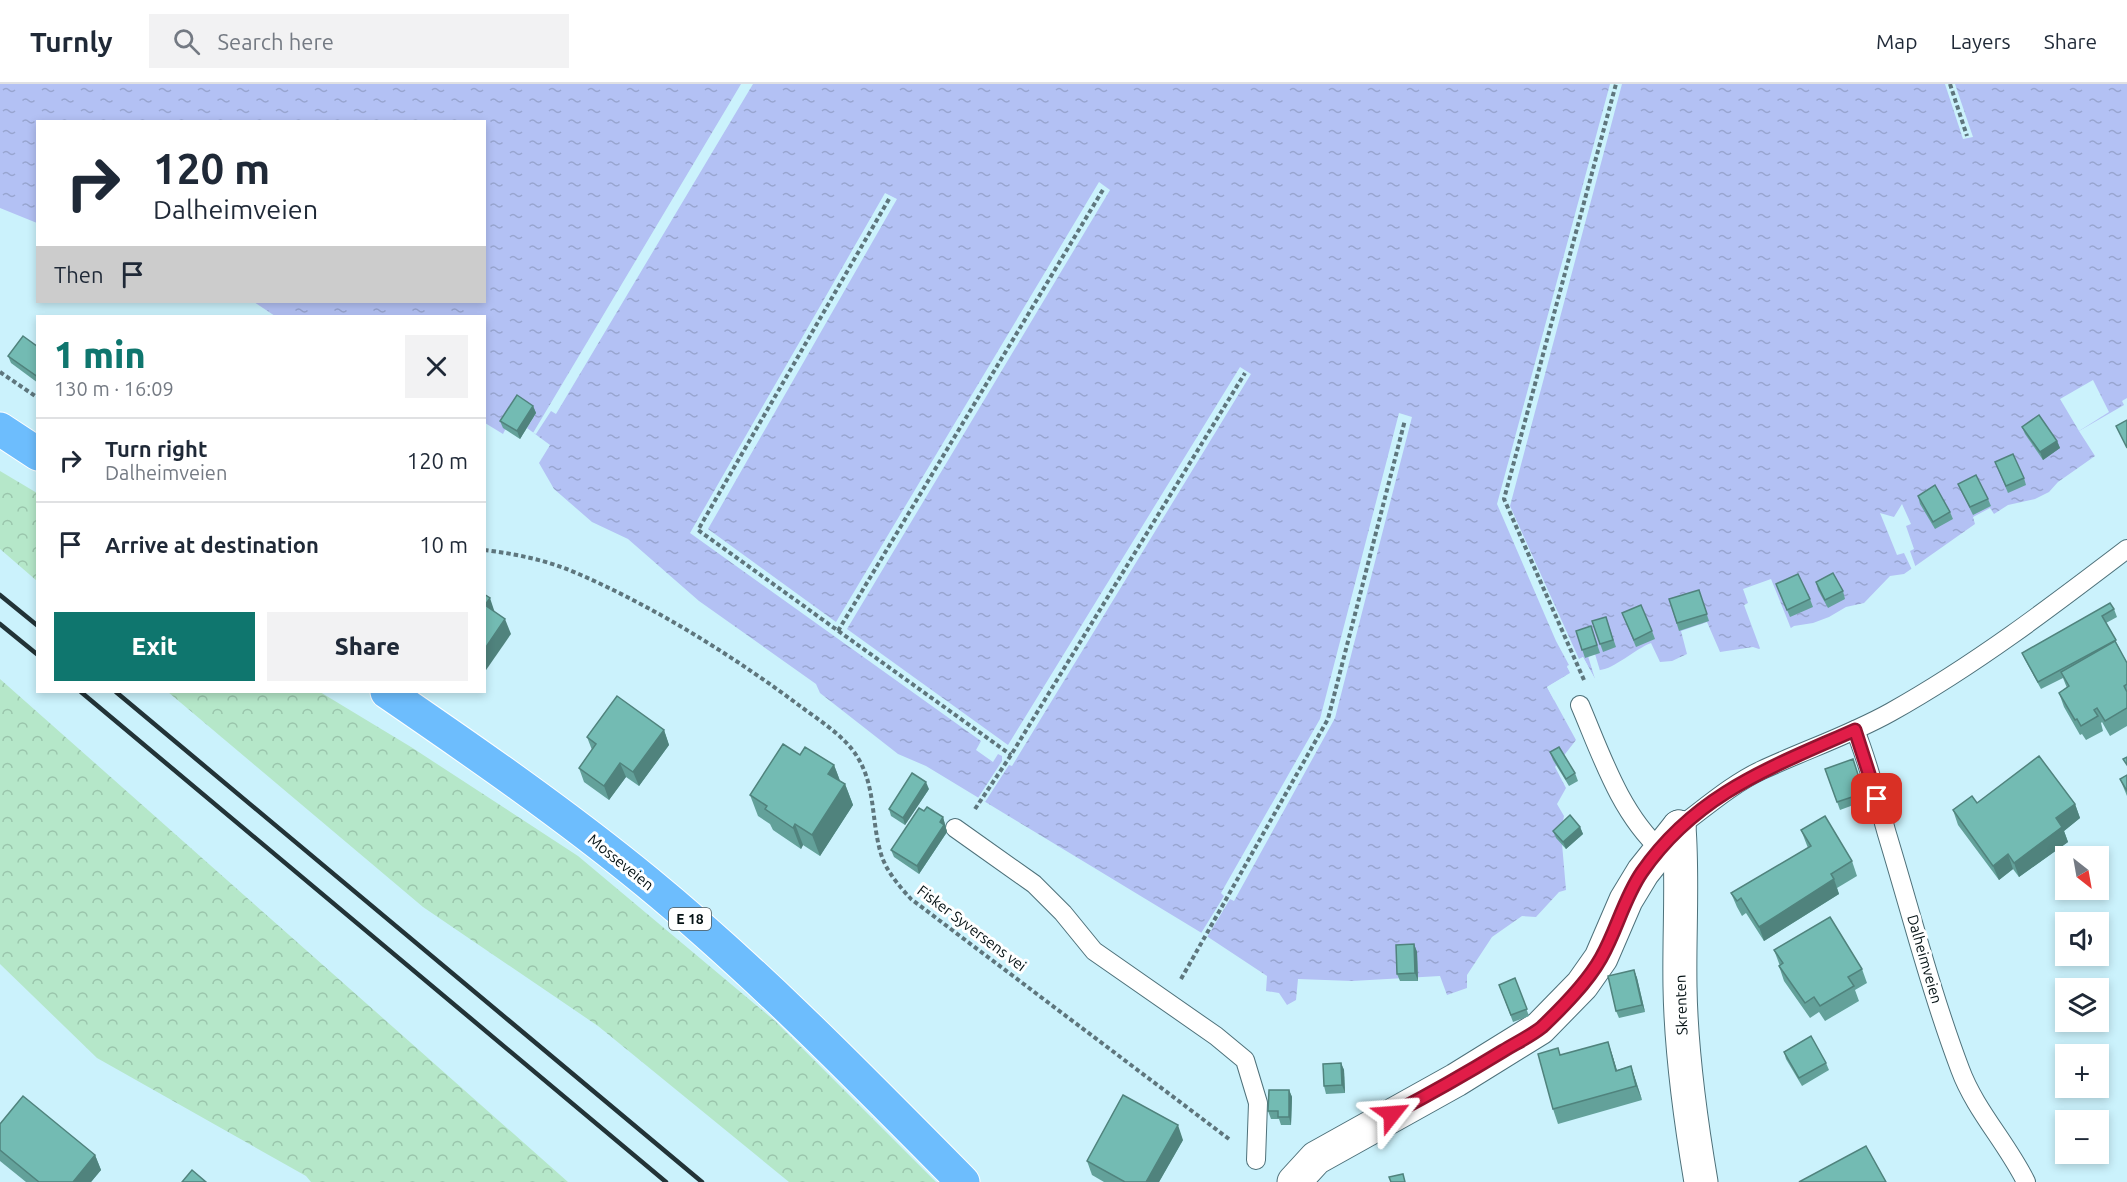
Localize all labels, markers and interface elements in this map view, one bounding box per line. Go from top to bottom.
search box [149,14,569,68]
icon: search [170,25,203,58]
text: Turnly [30,26,113,57]
text: Search here [218,29,334,54]
text: Map [1876,29,1917,53]
text: Layers [1950,29,2011,53]
text: Share [2044,29,2097,53]
icon: right [54,144,132,222]
text: 120 m [153,145,270,192]
text: Dalheimveien [153,194,318,224]
icon: arrive [116,258,149,291]
text: Then [54,262,104,287]
text: 1 min [54,334,146,375]
button: close [405,335,468,398]
text: 130 m · 16:09 [54,377,174,400]
text: Turn right [105,436,207,461]
icon: right [54,444,87,477]
text: 120 m [407,448,468,473]
text: Dalheimveien [105,461,227,484]
icon: arrive [54,528,87,561]
text: Arrive at destination [105,532,319,557]
text: 10 m [419,532,468,557]
button: Exit [54,612,255,681]
button: Share [267,612,468,681]
pin [1851,773,1902,824]
icon: arrive [1860,782,1893,815]
street label: Mosseveien [585,830,657,894]
north arrow [2055,846,2109,900]
map controls [2055,846,2109,1164]
street label: Fisker Syversens vei [914,882,1030,974]
road number: E 18 [669,908,711,930]
button: sound [2055,912,2109,966]
street label: Dalheimveien [1904,913,1946,1005]
street label: Skrenten [1671,974,1691,1036]
button: layers [2055,978,2109,1032]
button: + [2055,1044,2109,1098]
position arrow [1360,1082,1424,1146]
button: − [2055,1110,2109,1164]

